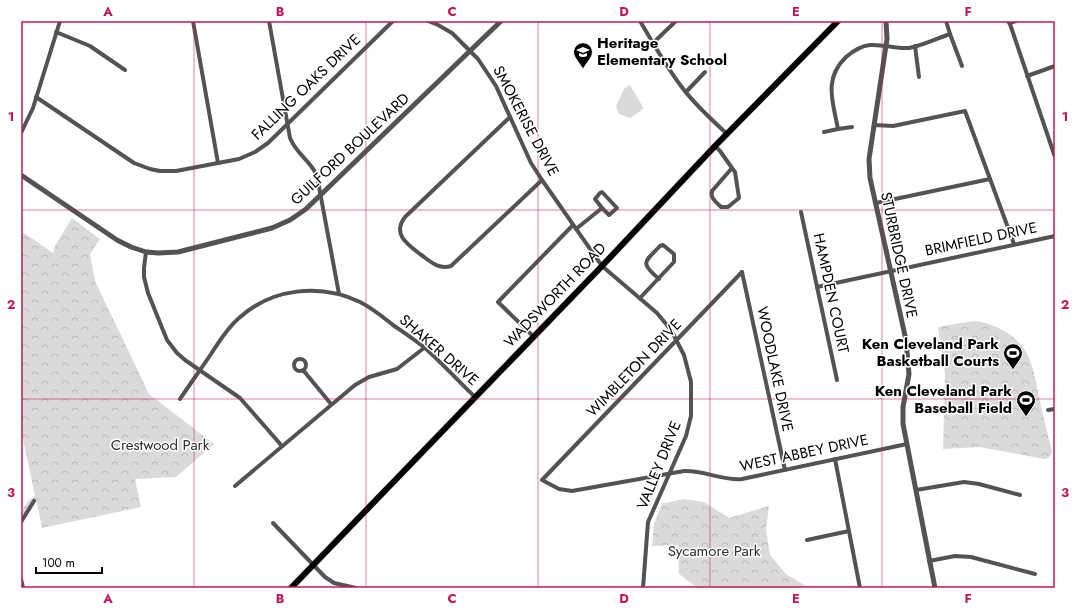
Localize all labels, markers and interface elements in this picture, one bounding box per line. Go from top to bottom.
text: A [102,2,113,21]
text: B [276,2,285,21]
text: C [447,2,457,21]
text: D [619,2,629,21]
text: E [792,2,800,21]
text: F [964,2,972,21]
street label: FALLING OAKS DRIVE [246,29,366,145]
place label: Heritage Elementary School [597,32,727,71]
school or university icon: Heritage Elementary School [572,41,594,69]
street label: SMOKERISE DRIVE [488,62,564,180]
street label: GUILFORD BOULEVARD [286,88,414,210]
text: 1 [8,107,14,126]
text: 1 [1062,107,1068,126]
street label: STURBRIDGE DRIVE [875,190,923,320]
street label: BRIMFIELD DRIVE [923,216,1039,262]
street label: HAMPDEN COURT [808,231,854,355]
street label: WADSWORTH ROAD [499,237,611,353]
text: 2 [7,295,15,314]
text: 2 [1061,295,1069,314]
street label: WOODLAKE DRIVE [751,304,799,434]
street label: SHAKER DRIVE [394,309,484,391]
street label: WIMBLETON DRIVE [581,314,687,422]
place label: Ken Cleveland Park Basketball Courts [862,333,999,372]
sports icon: Ken Cleveland Park Basketball Courts [1002,342,1024,370]
place label: Ken Cleveland Park Baseball Field [875,380,1012,419]
sports icon: Ken Cleveland Park Baseball Field [1015,389,1037,417]
street label: VALLEY DRIVE [631,418,687,512]
street label: WEST ABBEY DRIVE [738,429,870,477]
park label: Crestwood Park [111,434,210,456]
text: 3 [7,483,15,502]
text: 3 [1061,483,1069,502]
park label: Sycamore Park [668,540,761,562]
scale bar [36,549,102,575]
text: 100 m [42,554,75,572]
text: A [102,589,113,608]
text: B [276,589,285,608]
text: C [447,589,457,608]
text: D [619,589,629,608]
text: E [792,589,800,608]
text: F [964,589,972,608]

